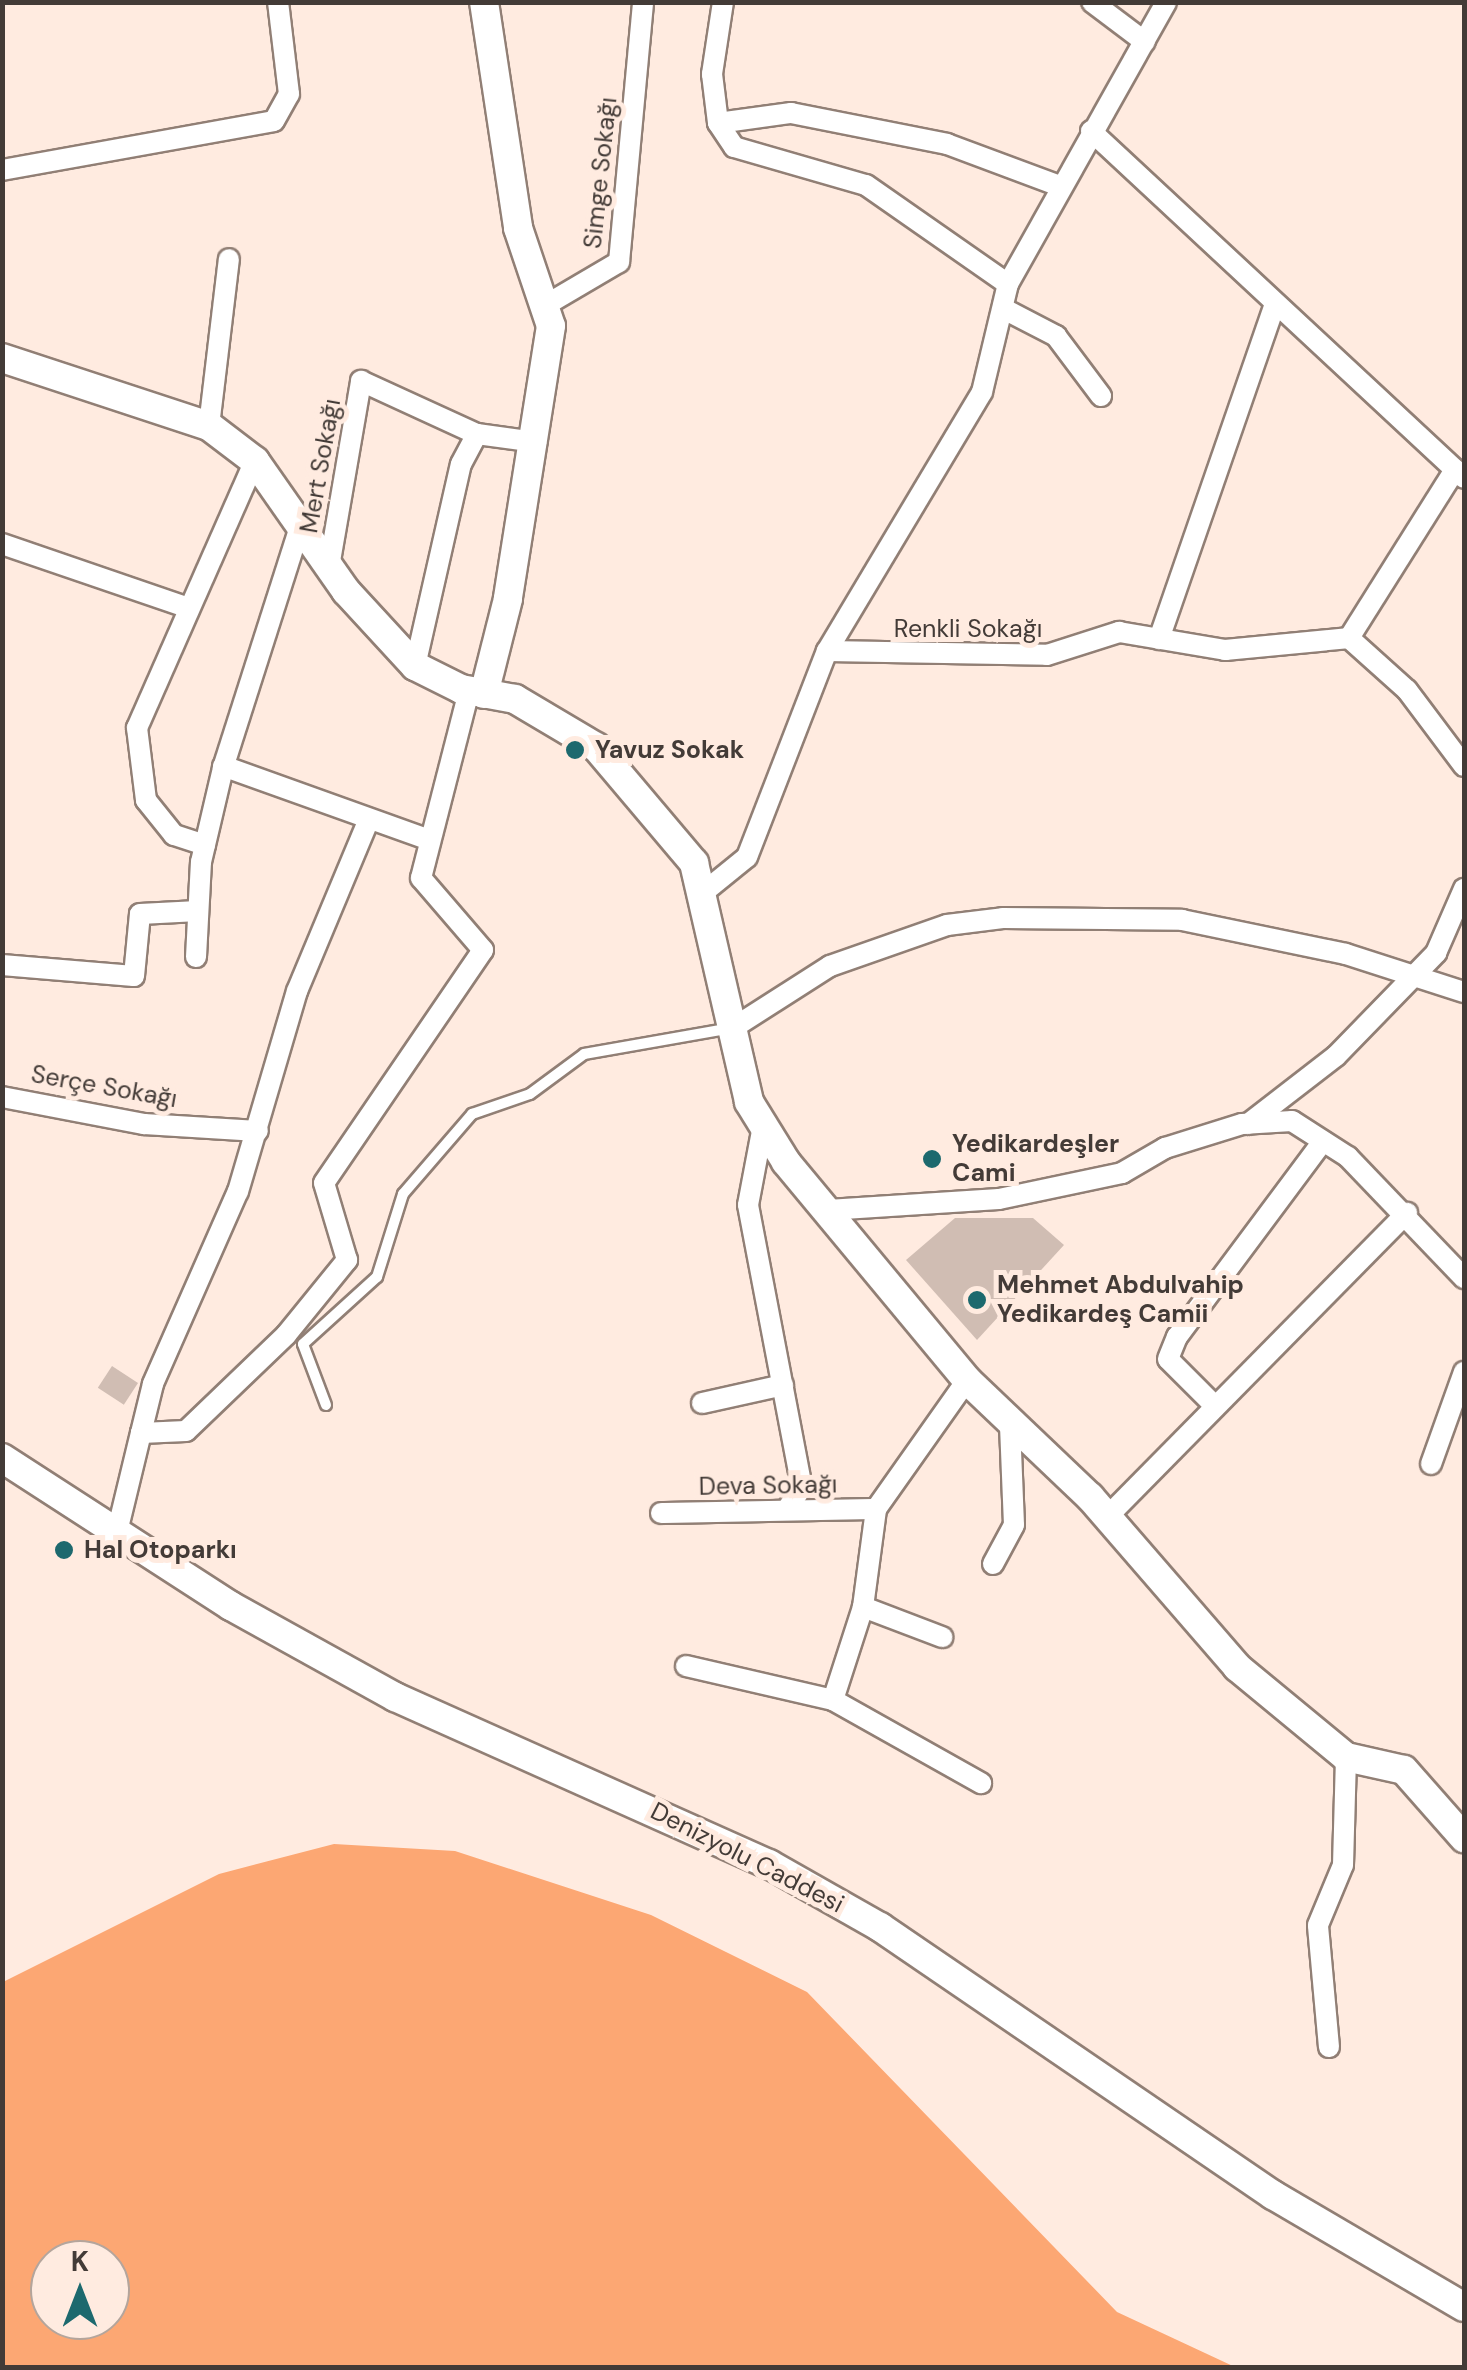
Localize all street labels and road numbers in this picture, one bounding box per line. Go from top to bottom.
street label: Simge Sokağı [578,96,624,250]
street label: Mert Sokağı [294,396,348,536]
street label: Renkli Sokağı [894,614,1042,644]
street label: Serçe Sokağı [29,1059,179,1115]
street label: Deva Sokağı [698,1470,838,1502]
street label: Denizyolu Caddesi [645,1796,849,1920]

